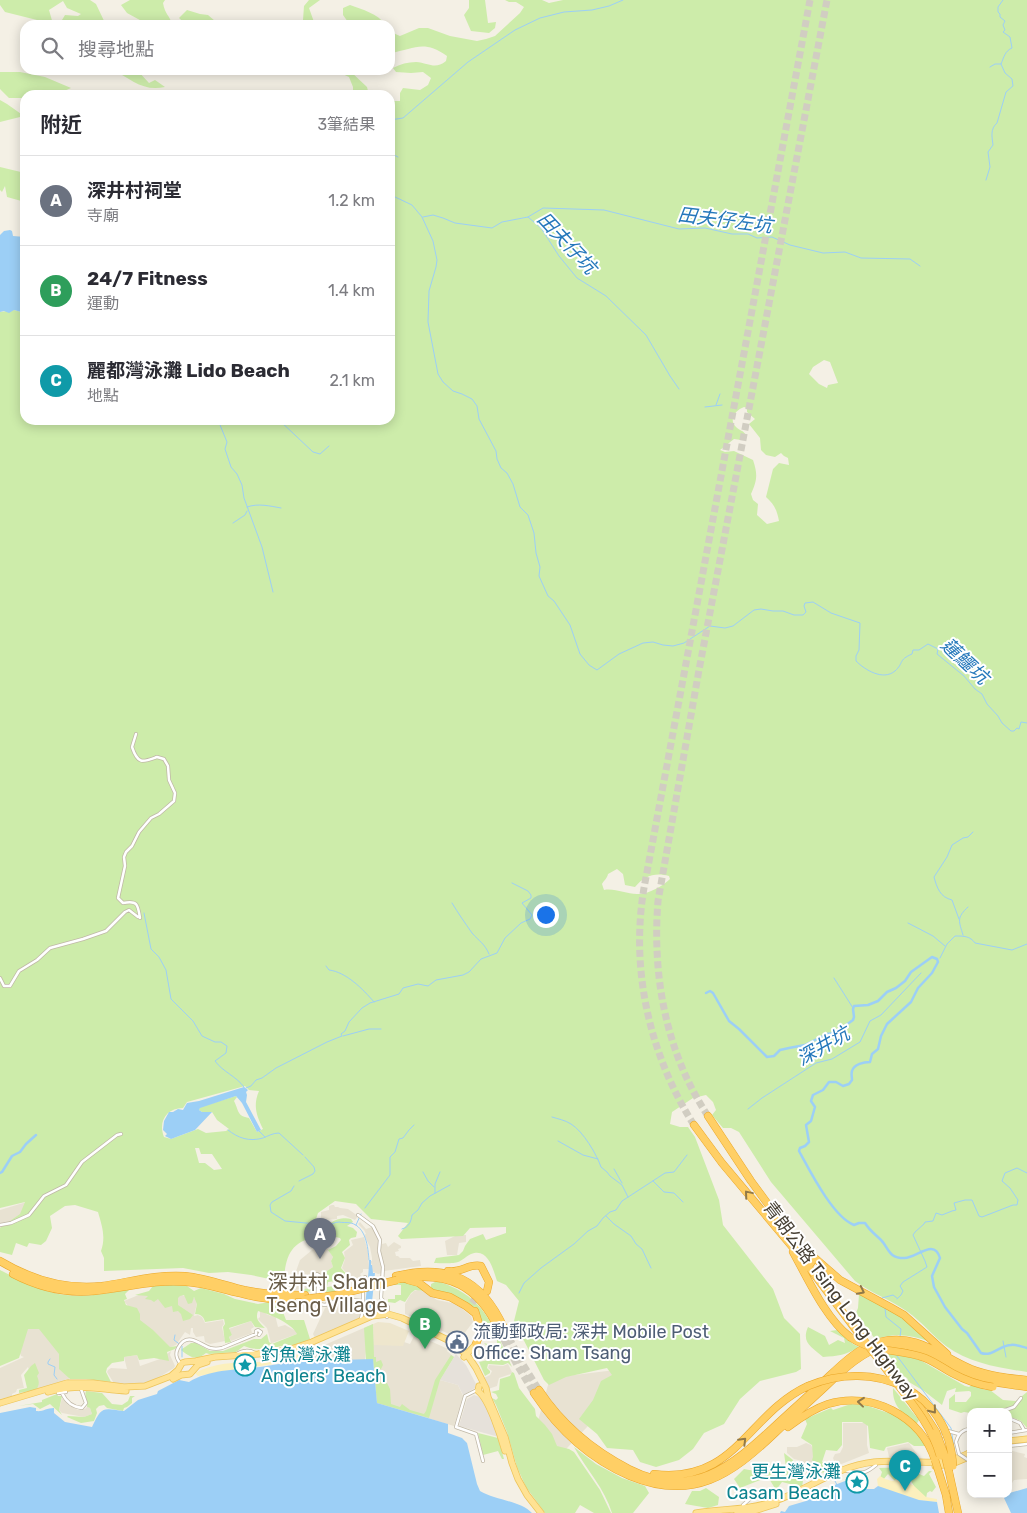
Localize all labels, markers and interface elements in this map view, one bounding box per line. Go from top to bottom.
search box [20,20,395,75]
icon: search [38,34,66,62]
text: 搜尋地點 [78,38,154,61]
text: 附近 [40,112,82,137]
text: 3筆結果 [317,115,375,134]
text: 深井村祠堂 [87,179,182,202]
text: A [50,191,62,210]
text: 1.2 km [328,191,375,210]
water label: 田夫仔左坑 [676,203,777,238]
text: 寺廟 [87,206,119,225]
water label: 田夫仔坑 [533,207,603,281]
text: 24/7 Fitness [87,267,208,290]
text: B [50,281,62,300]
text: 1.4 km [328,281,375,300]
text: 運動 [87,294,119,313]
text: 麗都灣泳灘 Lido Beach [87,359,290,382]
text: C [50,371,62,390]
text: 2.1 km [329,371,375,390]
text: 地點 [87,386,119,405]
water label: 蓮鱷坑 [936,633,996,691]
your location [533,902,559,928]
water label: 深井坑 [793,1020,856,1070]
one-way arrow [745,1190,754,1199]
street label: 青朗公路 Tsing Long Highway [759,1197,923,1405]
pin: A [304,1218,336,1259]
district label: 深井村 Sham Tseng Village [266,1270,388,1317]
one-way arrow [856,1285,865,1295]
pin: B [409,1308,441,1349]
place label: 流動郵政局: 深井 Mobile Post Office: Sham Tsang [473,1321,709,1364]
public building icon: 流動郵政局: 深井 Mobile Post Office: Sham Tsang [445,1330,469,1354]
place label: 釣魚灣泳灘 Anglers' Beach [261,1344,386,1387]
place icon: 釣魚灣泳灘 Anglers' Beach [233,1353,257,1377]
one-way arrow [857,1397,865,1408]
one-way arrow [927,1404,936,1413]
map controls [967,1408,1012,1498]
button: + [967,1408,1012,1453]
one-way arrow [737,1438,746,1447]
pin: C [889,1450,921,1491]
button: − [967,1453,1012,1498]
place label: 更生灣泳灘 Casam Beach [727,1461,841,1504]
place icon: 更生灣泳灘 Casam Beach [845,1470,869,1494]

